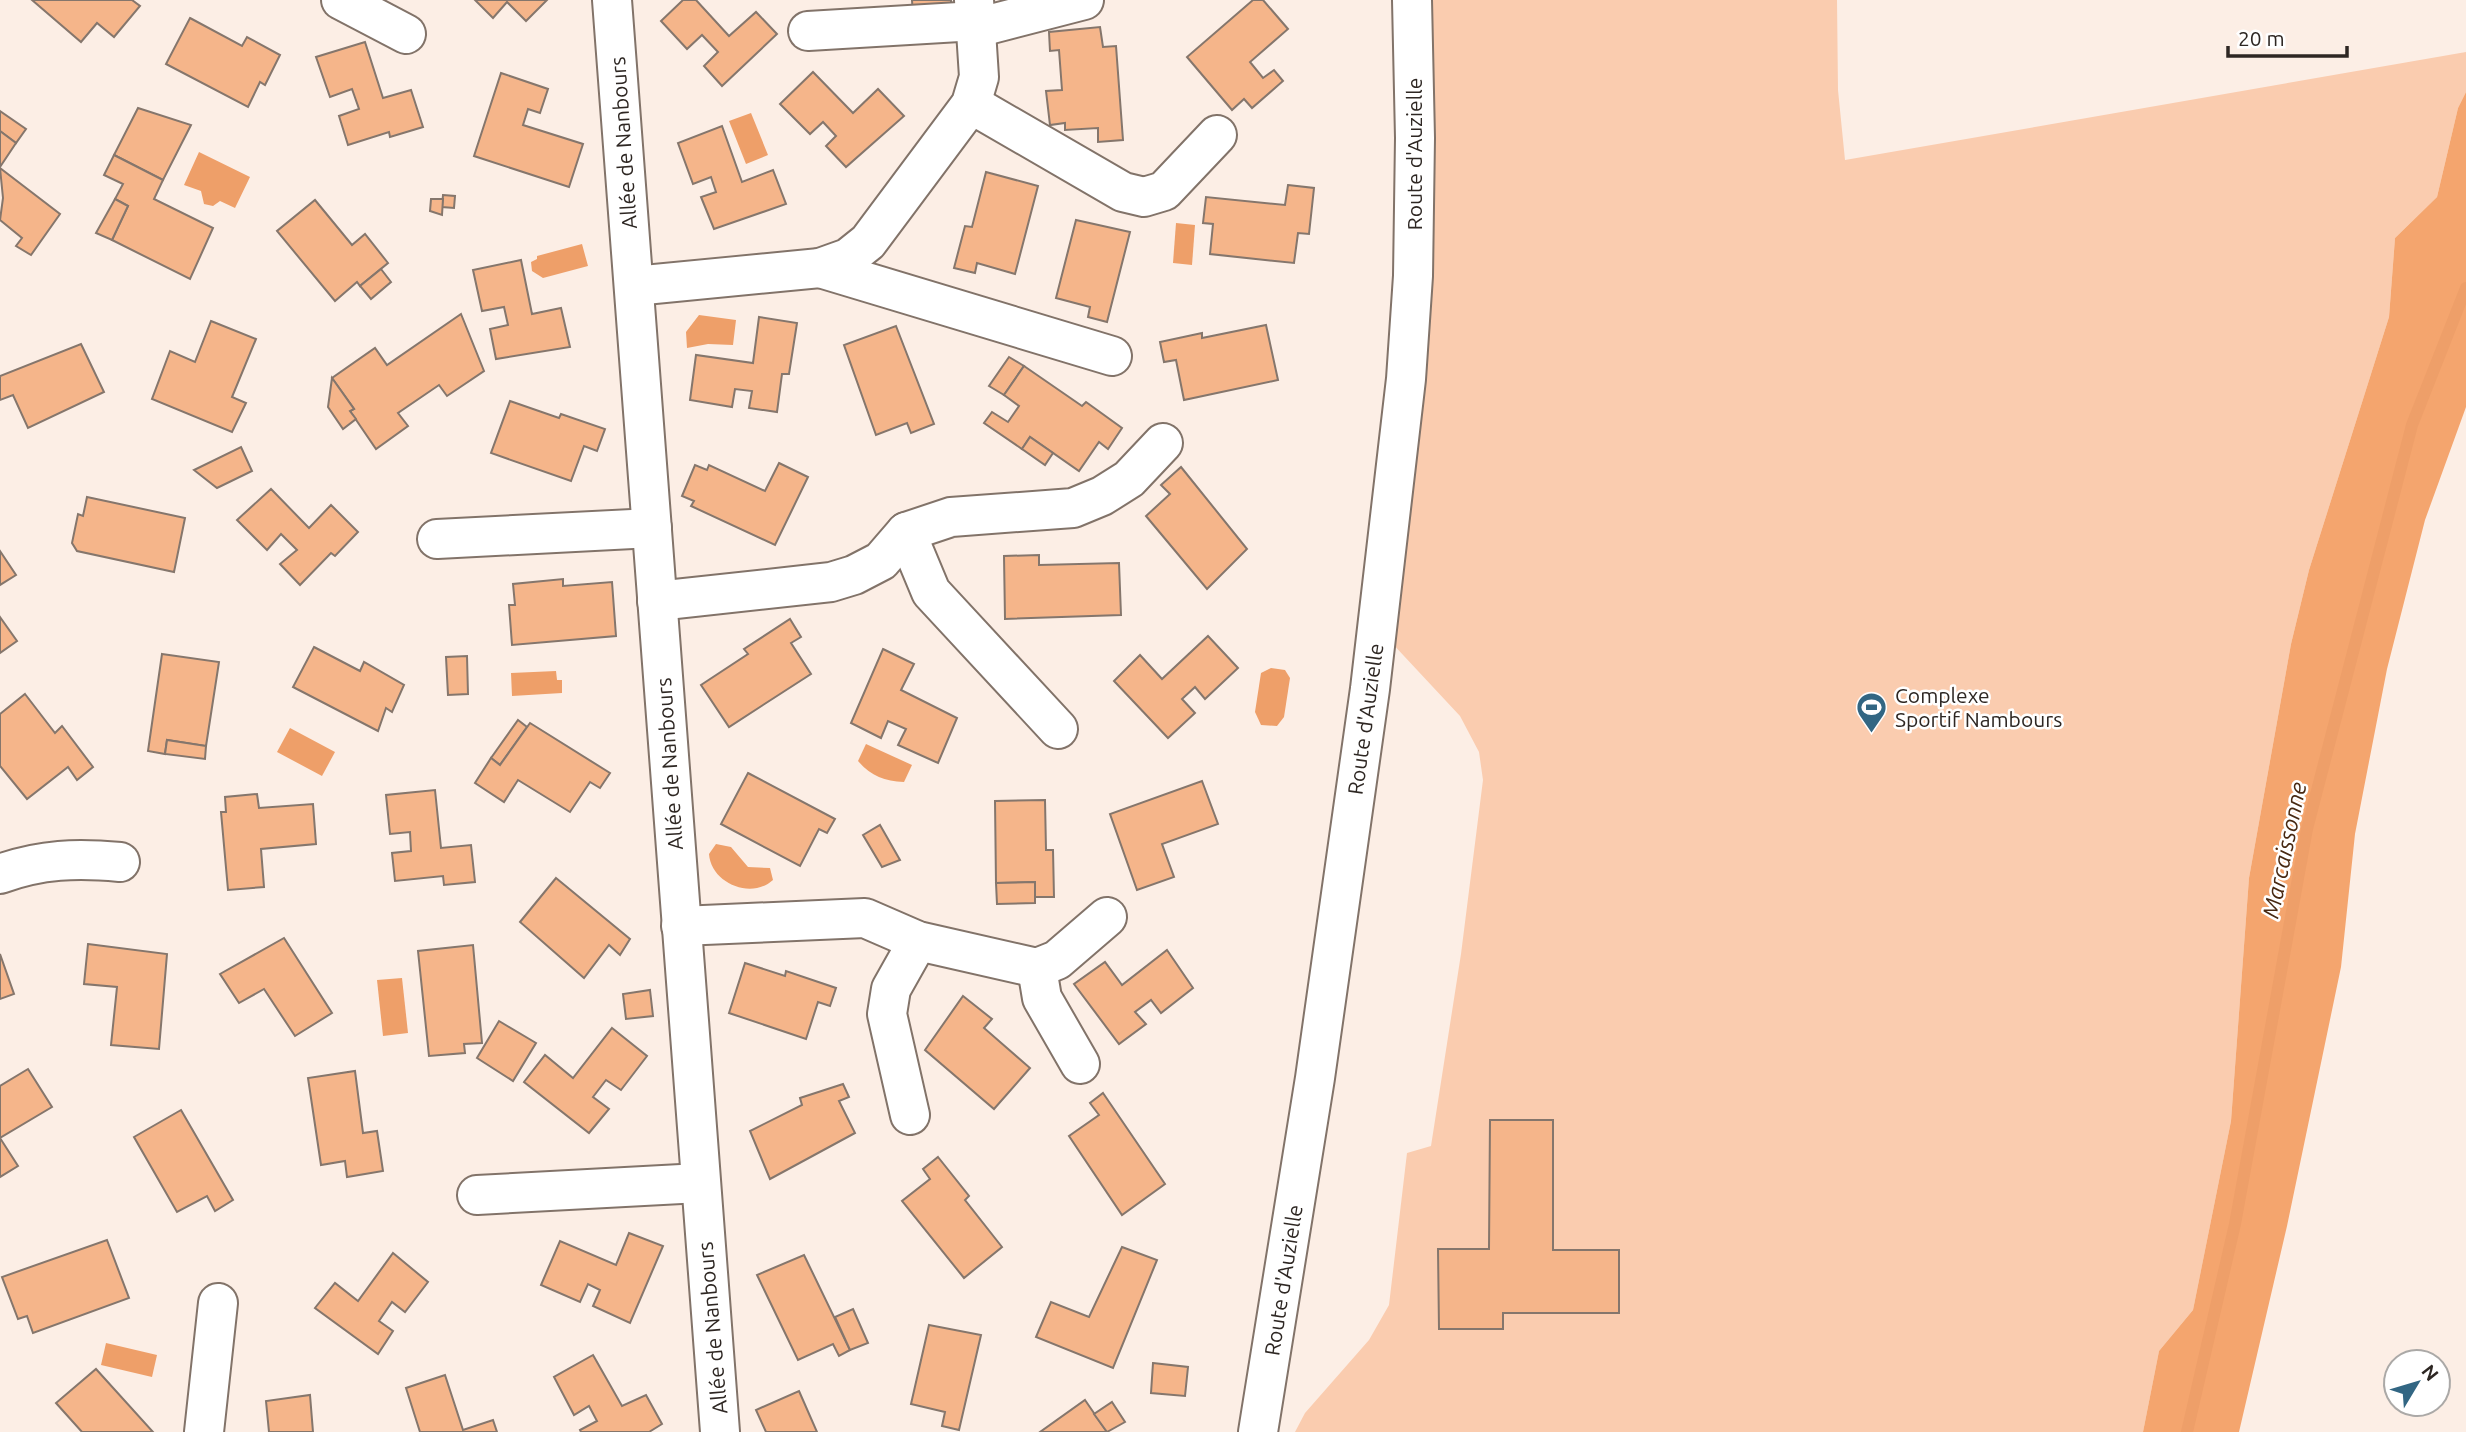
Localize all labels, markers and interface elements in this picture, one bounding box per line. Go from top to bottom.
scale bar [2228,14,2347,58]
text: 20 m [2238,26,2285,50]
street label: Allée de Nanbours [605,56,641,230]
street label: Route d'Auzielle [1402,78,1426,230]
street label: Route d'Auzielle [1343,642,1387,796]
street label: Allée de Nanbours [651,677,687,851]
place label: Complexe Sportif Nambours [1895,683,2062,731]
sports icon: Complexe Sportif Nambours [1855,690,1889,734]
water label: Marcaissonne [2257,779,2311,920]
street label: Route d'Auzielle [1259,1203,1307,1357]
street label: Allée de Nanbours [693,1241,731,1415]
north arrow [2382,1348,2452,1418]
text: N [2417,1360,2443,1385]

